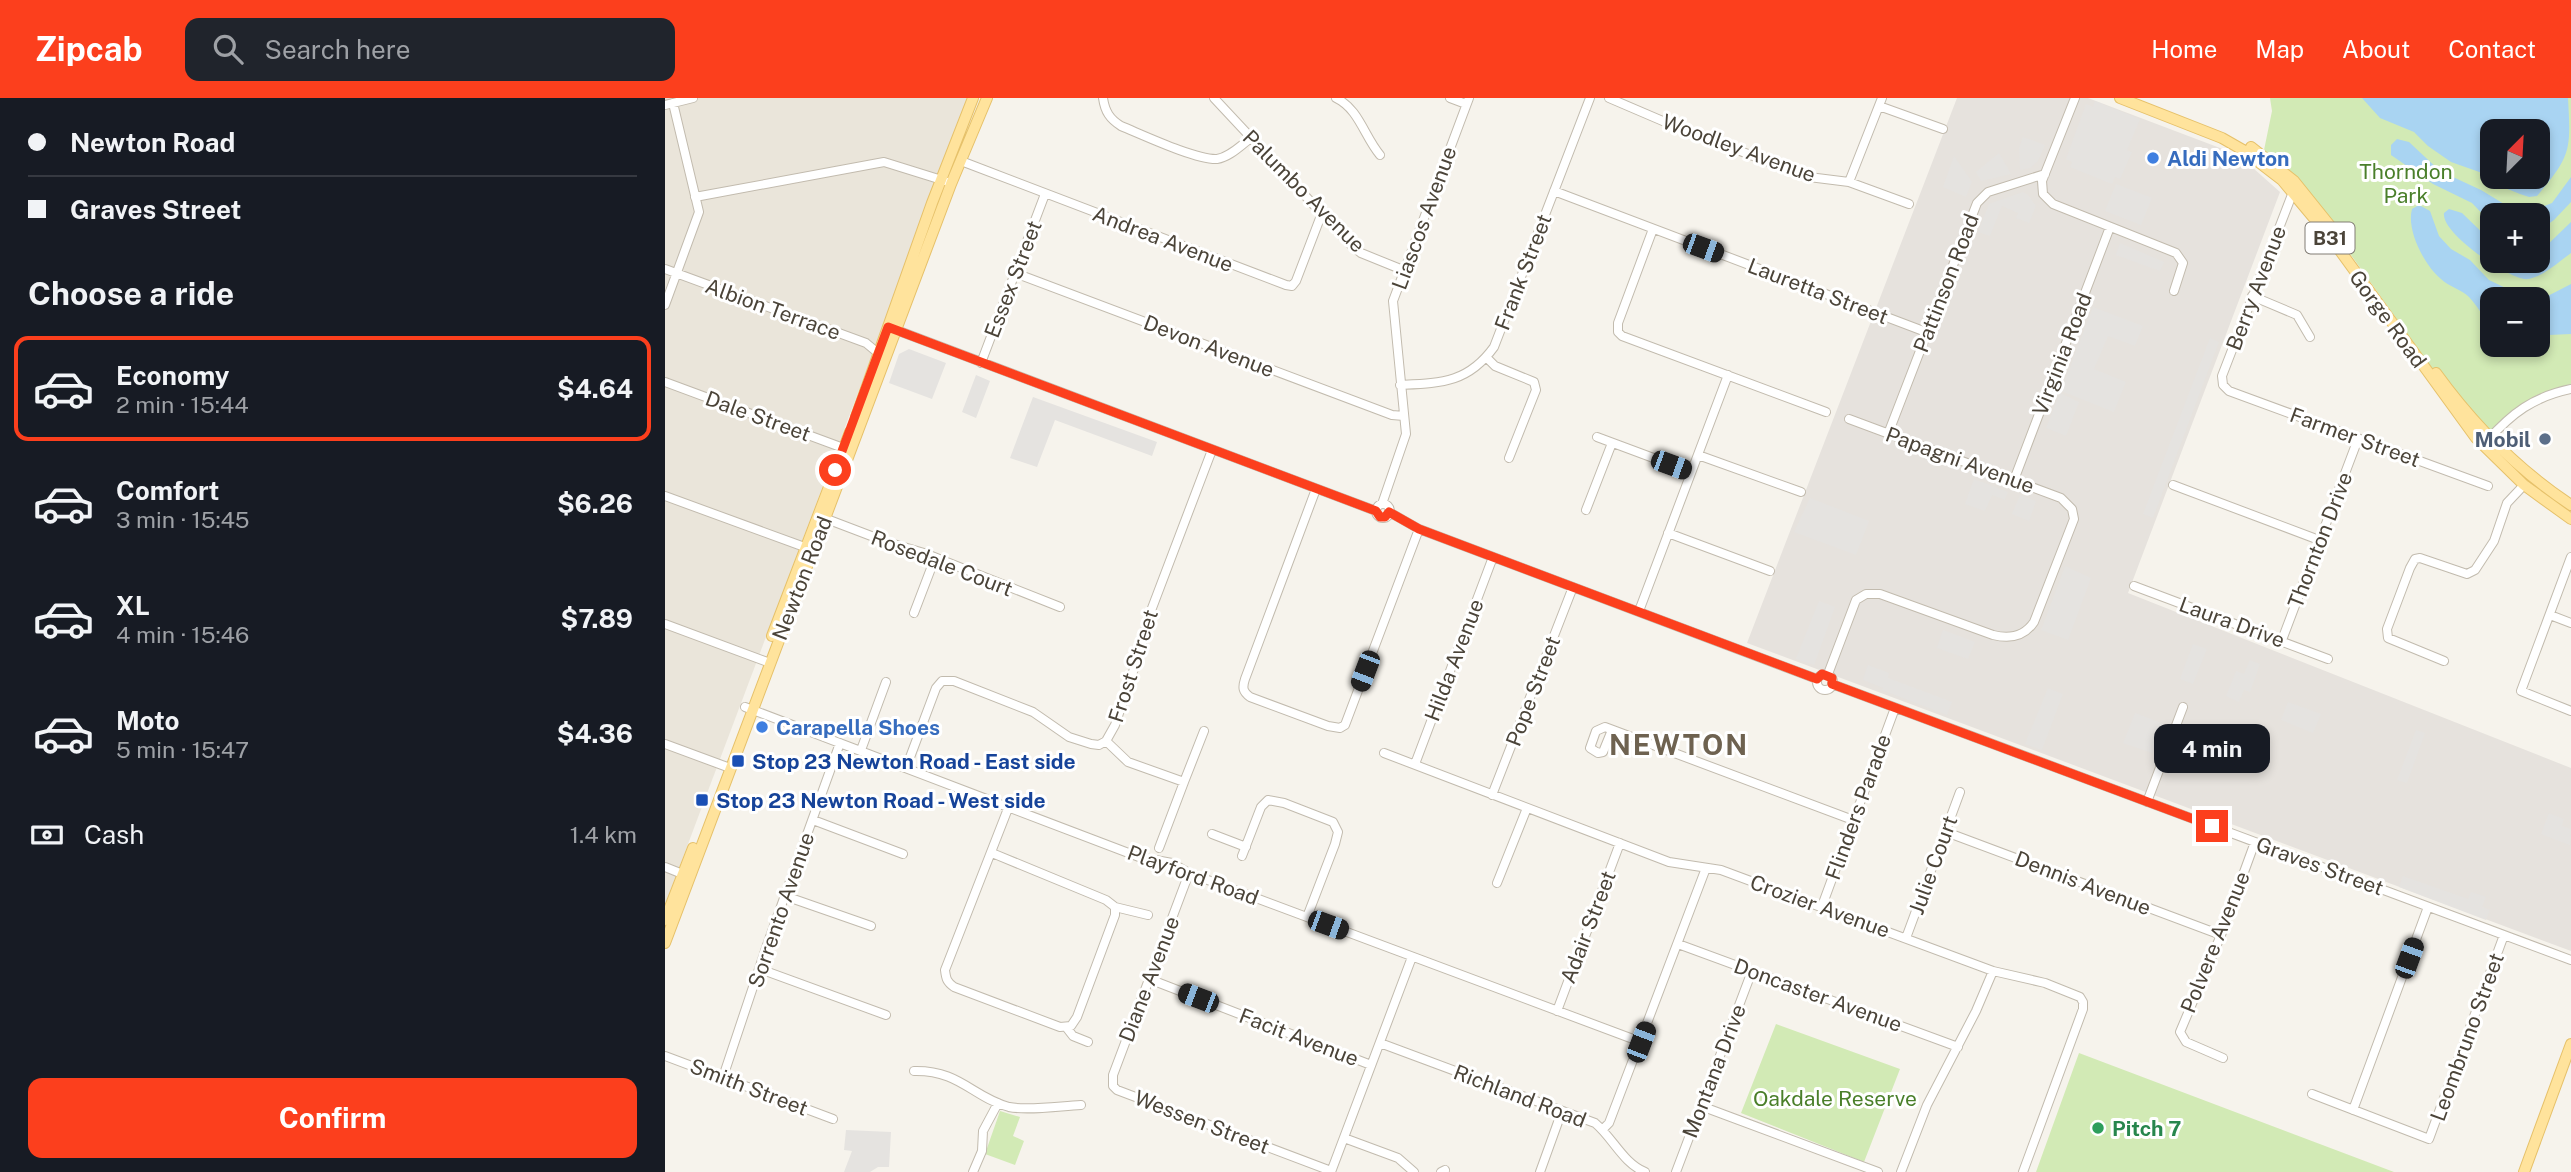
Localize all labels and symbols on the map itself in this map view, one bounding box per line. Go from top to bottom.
street label: Woodley Avenue [1659,109,1819,187]
north arrow [2480,119,2550,189]
street label: Palumbo Avenue [1238,125,1370,257]
street label: Liascos Avenue [1387,143,1461,293]
place label: Aldi Newton [2167,146,2290,171]
marker: Aldi Newton [2145,150,2161,166]
park label: Thorndon Park [2359,159,2453,208]
street label: Andrea Avenue [1089,201,1237,277]
street label: Frank Street [1489,210,1557,334]
street label: Pattinson Road [1908,210,1984,356]
street label: Essex Street [979,217,1047,341]
street label: Berry Avenue [2221,222,2291,354]
road number: B31 [2305,222,2355,254]
car [1680,231,1727,265]
street label: Lauretta Street [1744,253,1892,329]
street label: Gorge Road [2344,265,2432,373]
street label: Albion Terrace [702,273,844,345]
street label: Virginia Road [2027,289,2097,419]
street label: Devon Avenue [1140,310,1278,382]
street label: Dale Street [702,385,814,447]
street label: Farmer Street [2286,402,2424,472]
street label: Papagni Avenue [1882,422,2038,498]
place label: Mobil [2475,427,2531,452]
marker: Mobil [2537,431,2553,447]
car [1648,448,1695,482]
route start [819,454,851,486]
street label: Thornton Drive [2283,469,2357,611]
street label: Newton Road [767,513,837,643]
street label: Rosedale Court [868,525,1016,601]
street label: Laura Drive [2176,591,2288,653]
street label: Hilda Avenue [1419,595,1489,725]
street label: Frost Street [1103,606,1163,726]
street label: Pope Street [1501,632,1565,750]
car [1348,648,1383,694]
place label: Carapella Shoes [776,715,940,740]
marker: Carapella Shoes [754,719,770,735]
callout: 4 min [2154,724,2270,774]
district label: NEWTON [1609,728,1749,761]
street label: Flinders Parade [1820,731,1896,883]
place label: Stop 23 Newton Road - East side [752,749,1076,774]
marker: Stop 23 Newton Road - East side [730,753,746,769]
place label: Stop 23 Newton Road - West side [716,788,1046,813]
marker: Stop 23 Newton Road - West side [694,792,710,808]
route end [2196,810,2228,842]
street label: Julie Court [1904,812,1962,918]
street label: Sorrento Avenue [743,829,819,991]
street label: Graves Street [2253,831,2387,901]
street label: Playford Road [1124,840,1262,910]
street label: Dennis Avenue [2011,846,2155,920]
street label: Adair Street [1555,867,1621,987]
street label: Polvere Avenue [2175,868,2255,1016]
street label: Crozier Avenue [1747,869,1893,943]
car [1305,908,1352,942]
street label: Diane Avenue [1114,913,1184,1045]
car [2392,935,2427,981]
street label: Leombruno Street [2425,950,2509,1124]
street label: Doncaster Avenue [1731,953,1905,1037]
car [1175,981,1222,1015]
street label: Montana Drive [1677,1001,1751,1141]
street label: Facit Avenue [1236,1003,1362,1071]
car [1624,1019,1659,1065]
street label: Smith Street [687,1053,811,1121]
street label: Richland Road [1450,1059,1590,1133]
street label: Wessen Street [1131,1085,1273,1159]
park label: Oakdale Reserve [1753,1086,1917,1111]
place label: Pitch 7 [2112,1116,2181,1141]
marker: Pitch 7 [2090,1120,2106,1136]

